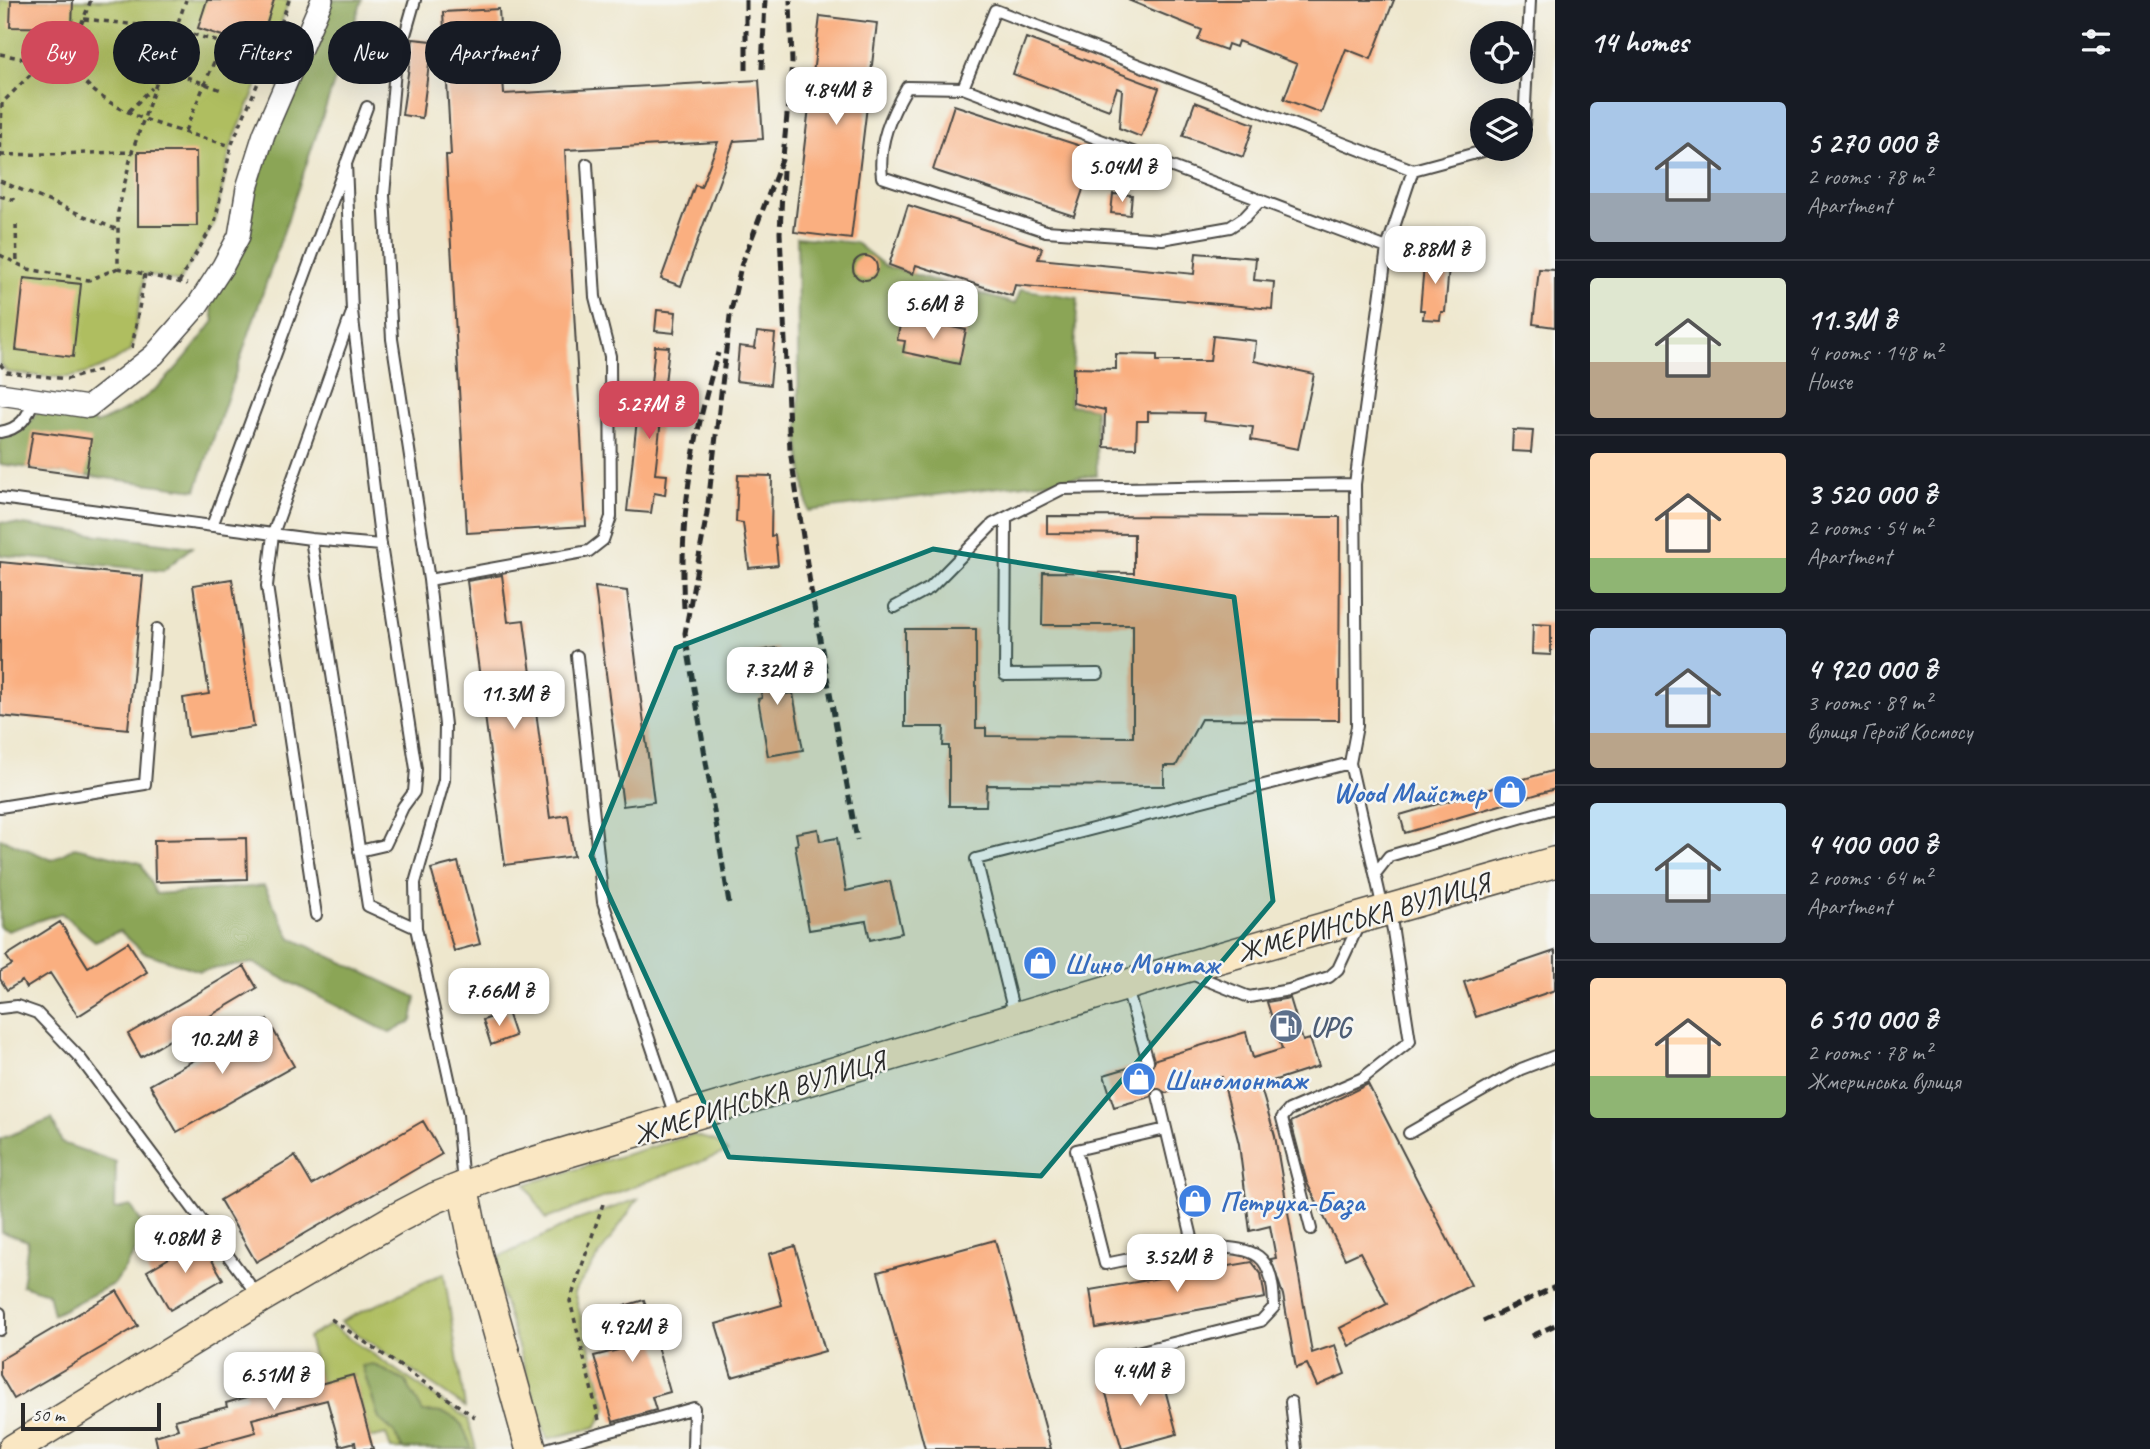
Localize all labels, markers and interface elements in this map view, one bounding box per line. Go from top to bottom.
chip: Buy [21,21,99,84]
chip: Rent [113,21,200,84]
chip: Filters [214,21,314,84]
chip: New [328,21,411,84]
chip: Apartment [425,21,561,84]
map controls [1470,21,1533,161]
button: locate [1470,21,1533,84]
text: 14 homes [1590,23,1688,61]
icon: filters [2077,23,2115,61]
pin: 4.84M ₴ [771,68,901,127]
text: 4.84M ₴ [802,75,870,104]
button: layers [1470,98,1533,161]
text: 5 270 000 ₴ [1807,124,1936,162]
icon: home [1646,130,1730,214]
pin: 5.04M ₴ [1057,144,1187,204]
text: 5.04M ₴ [1088,152,1156,181]
text: 2 rooms · 78 m² [1807,162,1931,191]
text: Apartment [1807,191,1892,220]
pin: 8.88M ₴ [1370,226,1500,286]
text: 8.88M ₴ [1401,234,1469,263]
pin: 5.6M ₴ [876,282,990,341]
text: 5.6M ₴ [904,289,962,318]
text: 11.3M ₴ [1807,300,1896,338]
icon: home [1646,306,1730,390]
text: 4 rooms · 148 m² [1807,338,1942,367]
text: House [1807,367,1852,396]
pin: 5.27M ₴ [584,382,714,441]
text: 5.27M ₴ [615,389,683,418]
text: 3 520 000 ₴ [1807,475,1937,513]
icon: home [1646,481,1730,565]
text: 2 rooms · 54 m² [1807,513,1931,542]
text: Apartment [1807,542,1892,571]
pin: 7.32M ₴ [712,648,842,707]
text: 4 920 000 ₴ [1807,650,1937,688]
text: 7.32M ₴ [743,655,811,684]
icon: home [1646,656,1730,740]
pin: 11.3M ₴ [449,672,579,731]
text: 11.3M ₴ [480,679,548,708]
text: 3 rooms · 89 m² [1807,688,1931,717]
text: вулиця Героїв Космосу [1807,717,1972,746]
shop icon: Wood Майстер [1491,773,1529,811]
place label: Wood Майстер [1333,775,1488,810]
text: 4 400 000 ₴ [1807,825,1937,863]
icon: home [1646,831,1730,915]
text: 2 rooms · 64 m² [1807,863,1931,892]
street label: ЖМЕРИНСЬКА ВУЛИЦЯ [1233,864,1497,970]
text: Apartment [1807,892,1892,921]
shop icon: Шино Монтаж [1021,944,1059,982]
place label: Шино Монтаж [1064,946,1222,981]
pin: 7.66M ₴ [434,968,564,1028]
text: 7.66M ₴ [464,976,534,1005]
text: 6 510 000 ₴ [1807,1000,1937,1038]
icon: home [1646,1006,1730,1090]
fuel station icon: UPG [1267,1007,1305,1045]
place label: UPG [1310,1009,1354,1044]
pin: 10.2M ₴ [157,1016,287,1076]
text: 10.2M ₴ [188,1024,256,1053]
text: 2 rooms · 78 m² [1807,1038,1931,1067]
street label: ЖМЕРИНСЬКА ВУЛИЦЯ [629,1041,893,1152]
shop icon: Шиномонтаж [1120,1060,1158,1098]
place label: Шиномонтаж [1164,1062,1310,1097]
text: Жмеринська вулиця [1807,1067,1960,1096]
shop icon: Петруха-База [1176,1182,1214,1220]
place label: Петруха-База [1220,1184,1366,1220]
pin: 4.08M ₴ [120,1216,250,1275]
text: 4.08M ₴ [151,1223,219,1252]
pin: 3.52M ₴ [1112,1234,1242,1294]
text: 3.52M ₴ [1143,1242,1211,1271]
pin: 4.92M ₴ [567,1304,697,1364]
text: 4.92M ₴ [598,1312,666,1341]
pin: 4.4M ₴ [1083,1348,1197,1408]
pin: 6.51M ₴ [209,1352,339,1412]
text: 4.4M ₴ [1111,1356,1169,1385]
text: 6.51M ₴ [240,1360,308,1389]
scale bar [21,1400,161,1432]
text: 50 m [32,1403,64,1427]

